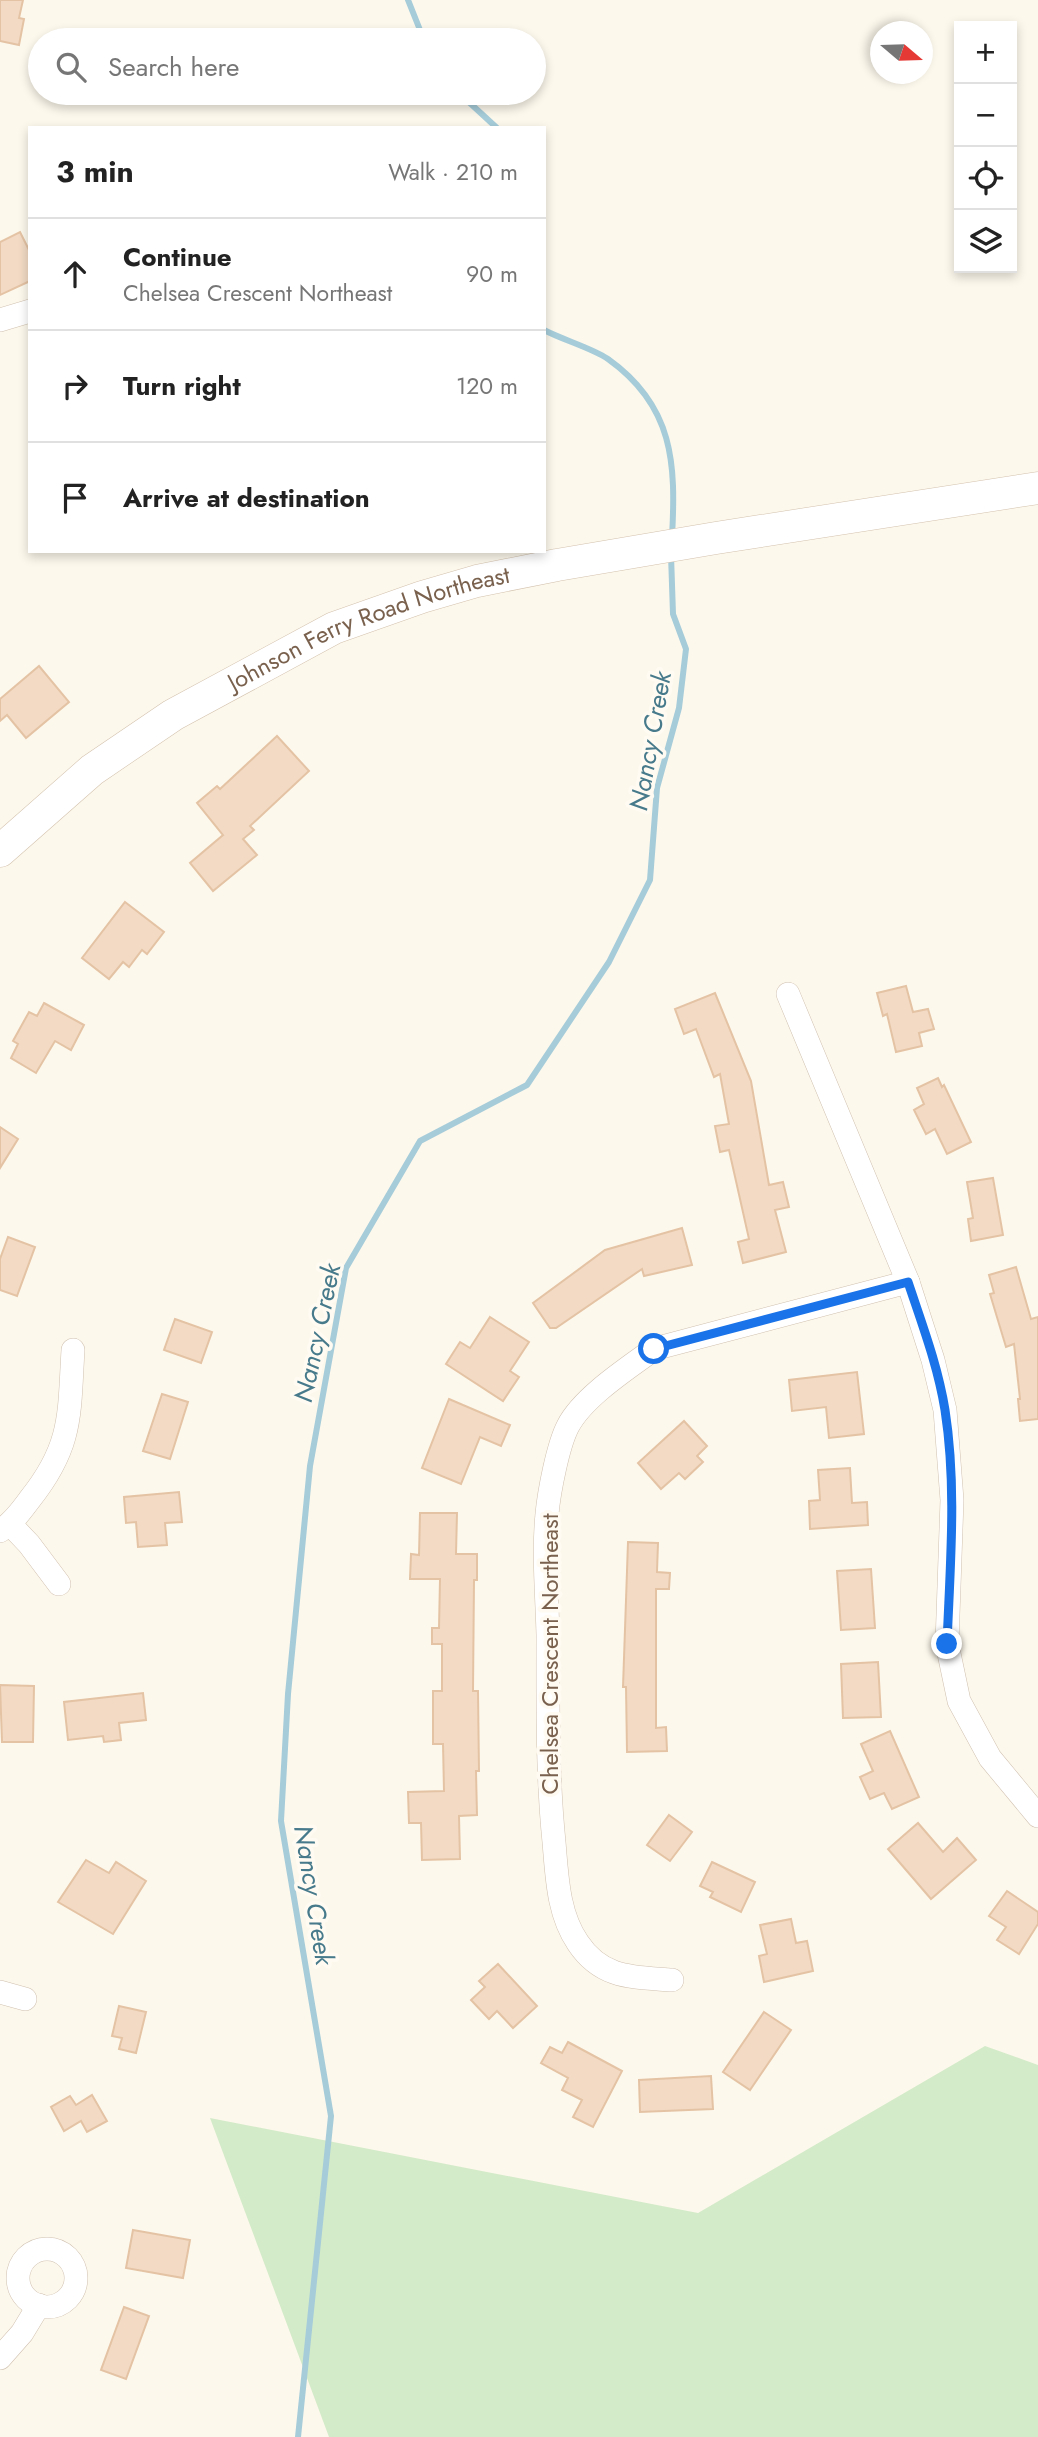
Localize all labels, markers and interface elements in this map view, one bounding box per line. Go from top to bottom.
north arrow [870,21,933,84]
map controls [954,21,1017,273]
button: + [954,21,1017,84]
search box [28,28,546,105]
icon: search [52,48,90,86]
text: Search here [108,48,240,86]
button: − [954,84,1017,147]
button: locate [954,147,1017,210]
text: 3 min [56,150,134,193]
text: Walk · 210 m [388,155,518,189]
button: layers [954,210,1017,273]
text: Continue [123,238,232,276]
icon: ahead [56,255,94,293]
text: 90 m [466,257,518,291]
text: Chelsea Crescent Northeast [123,276,392,310]
icon: right [56,367,94,405]
text: Turn right [123,367,241,405]
text: 120 m [456,369,518,403]
icon: arrive [56,479,94,517]
text: Arrive at destination [123,479,370,517]
street label: Johnson Ferry Road Northeast [219,557,513,701]
water label: Nancy Creek [619,666,681,814]
water label: Nancy Creek [284,1258,351,1406]
route start [638,1333,669,1364]
street label: Chelsea Crescent Northeast [532,1513,567,1795]
route end [931,1628,962,1659]
water label: Nancy Creek [284,1822,344,1969]

